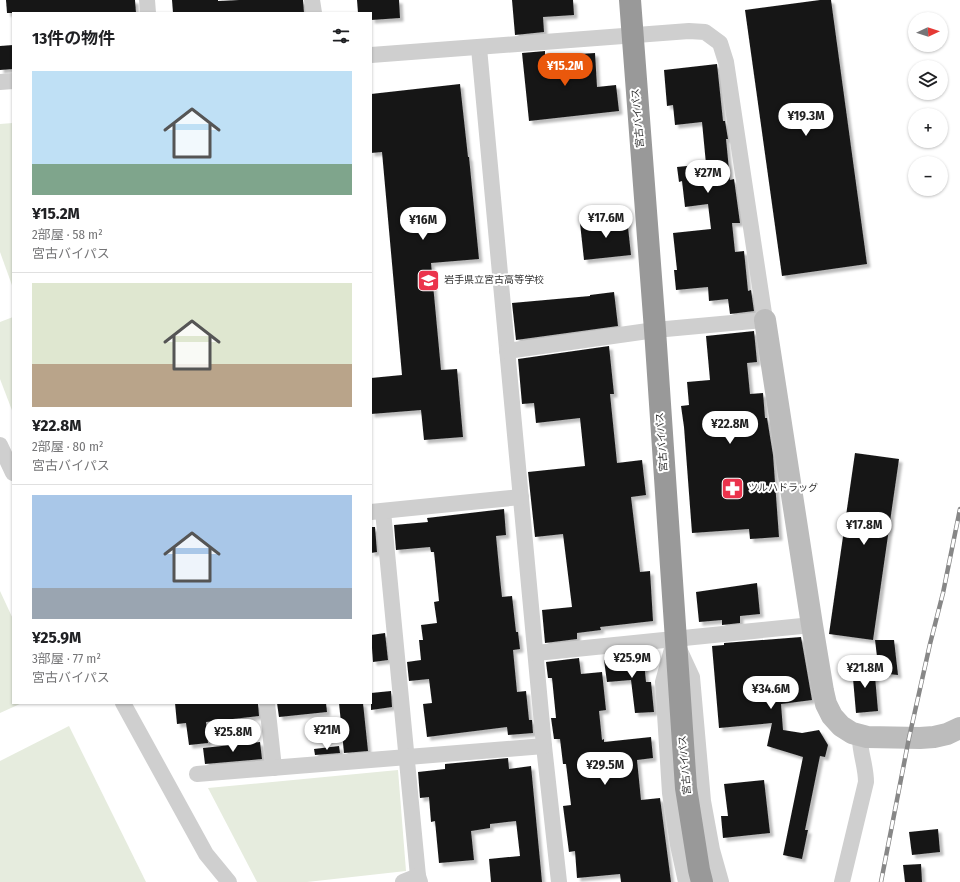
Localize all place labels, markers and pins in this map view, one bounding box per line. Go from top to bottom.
pin: ¥15.2M [532,53,598,87]
pin: ¥19.3M [773,103,839,137]
pin: ¥27M [684,160,732,194]
pin: ¥17.6M [573,205,639,239]
pin: ¥16M [399,207,447,241]
school or university icon: 岩手県立宮古高等学校 [416,267,442,293]
place label: 岩手県立宮古高等学校 [444,274,544,286]
pin: ¥22.8M [697,411,763,445]
pharmacy icon: ツルハドラッグ [719,475,745,501]
place label: ツルハドラッグ [748,482,818,494]
pin: ¥17.8M [831,512,897,546]
pin: ¥25.9M [599,645,665,679]
pin: ¥21.8M [832,655,898,689]
pin: ¥34.6M [738,676,804,710]
pin: ¥21M [303,717,351,751]
pin: ¥25.8M [200,719,266,753]
pin: ¥29.5M [572,752,638,786]

